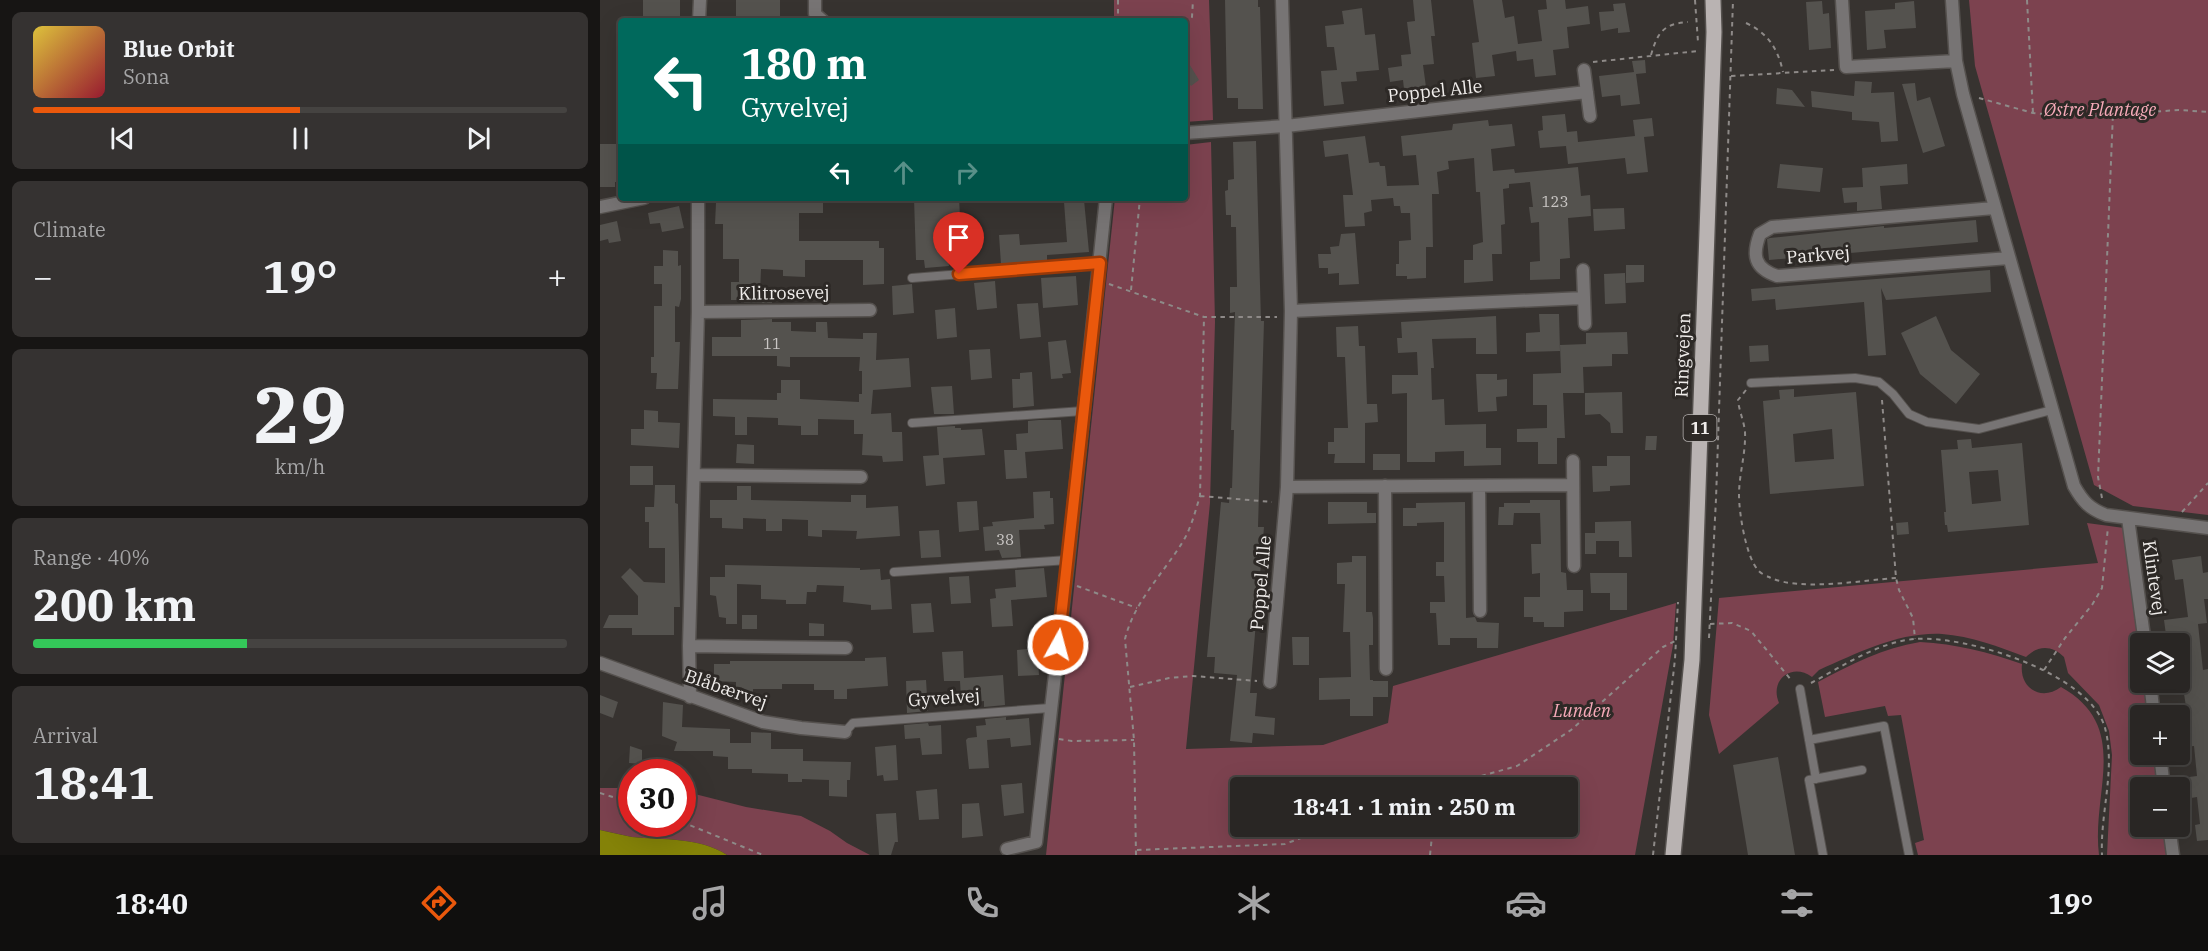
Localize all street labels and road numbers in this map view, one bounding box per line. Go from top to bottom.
street label: Poppel Alle [1386,74,1483,107]
street label: Parkvej [1785,240,1851,269]
street label: Klitrosevej [738,280,830,305]
street label: Ringvejen [1670,312,1695,398]
road number: 11 [1684,415,1716,441]
street label: Poppel Alle [1245,535,1276,631]
street label: Klintevej [2138,539,2171,617]
street label: Blåbærvej [682,664,771,713]
street label: Gyvelvej [907,684,981,711]

